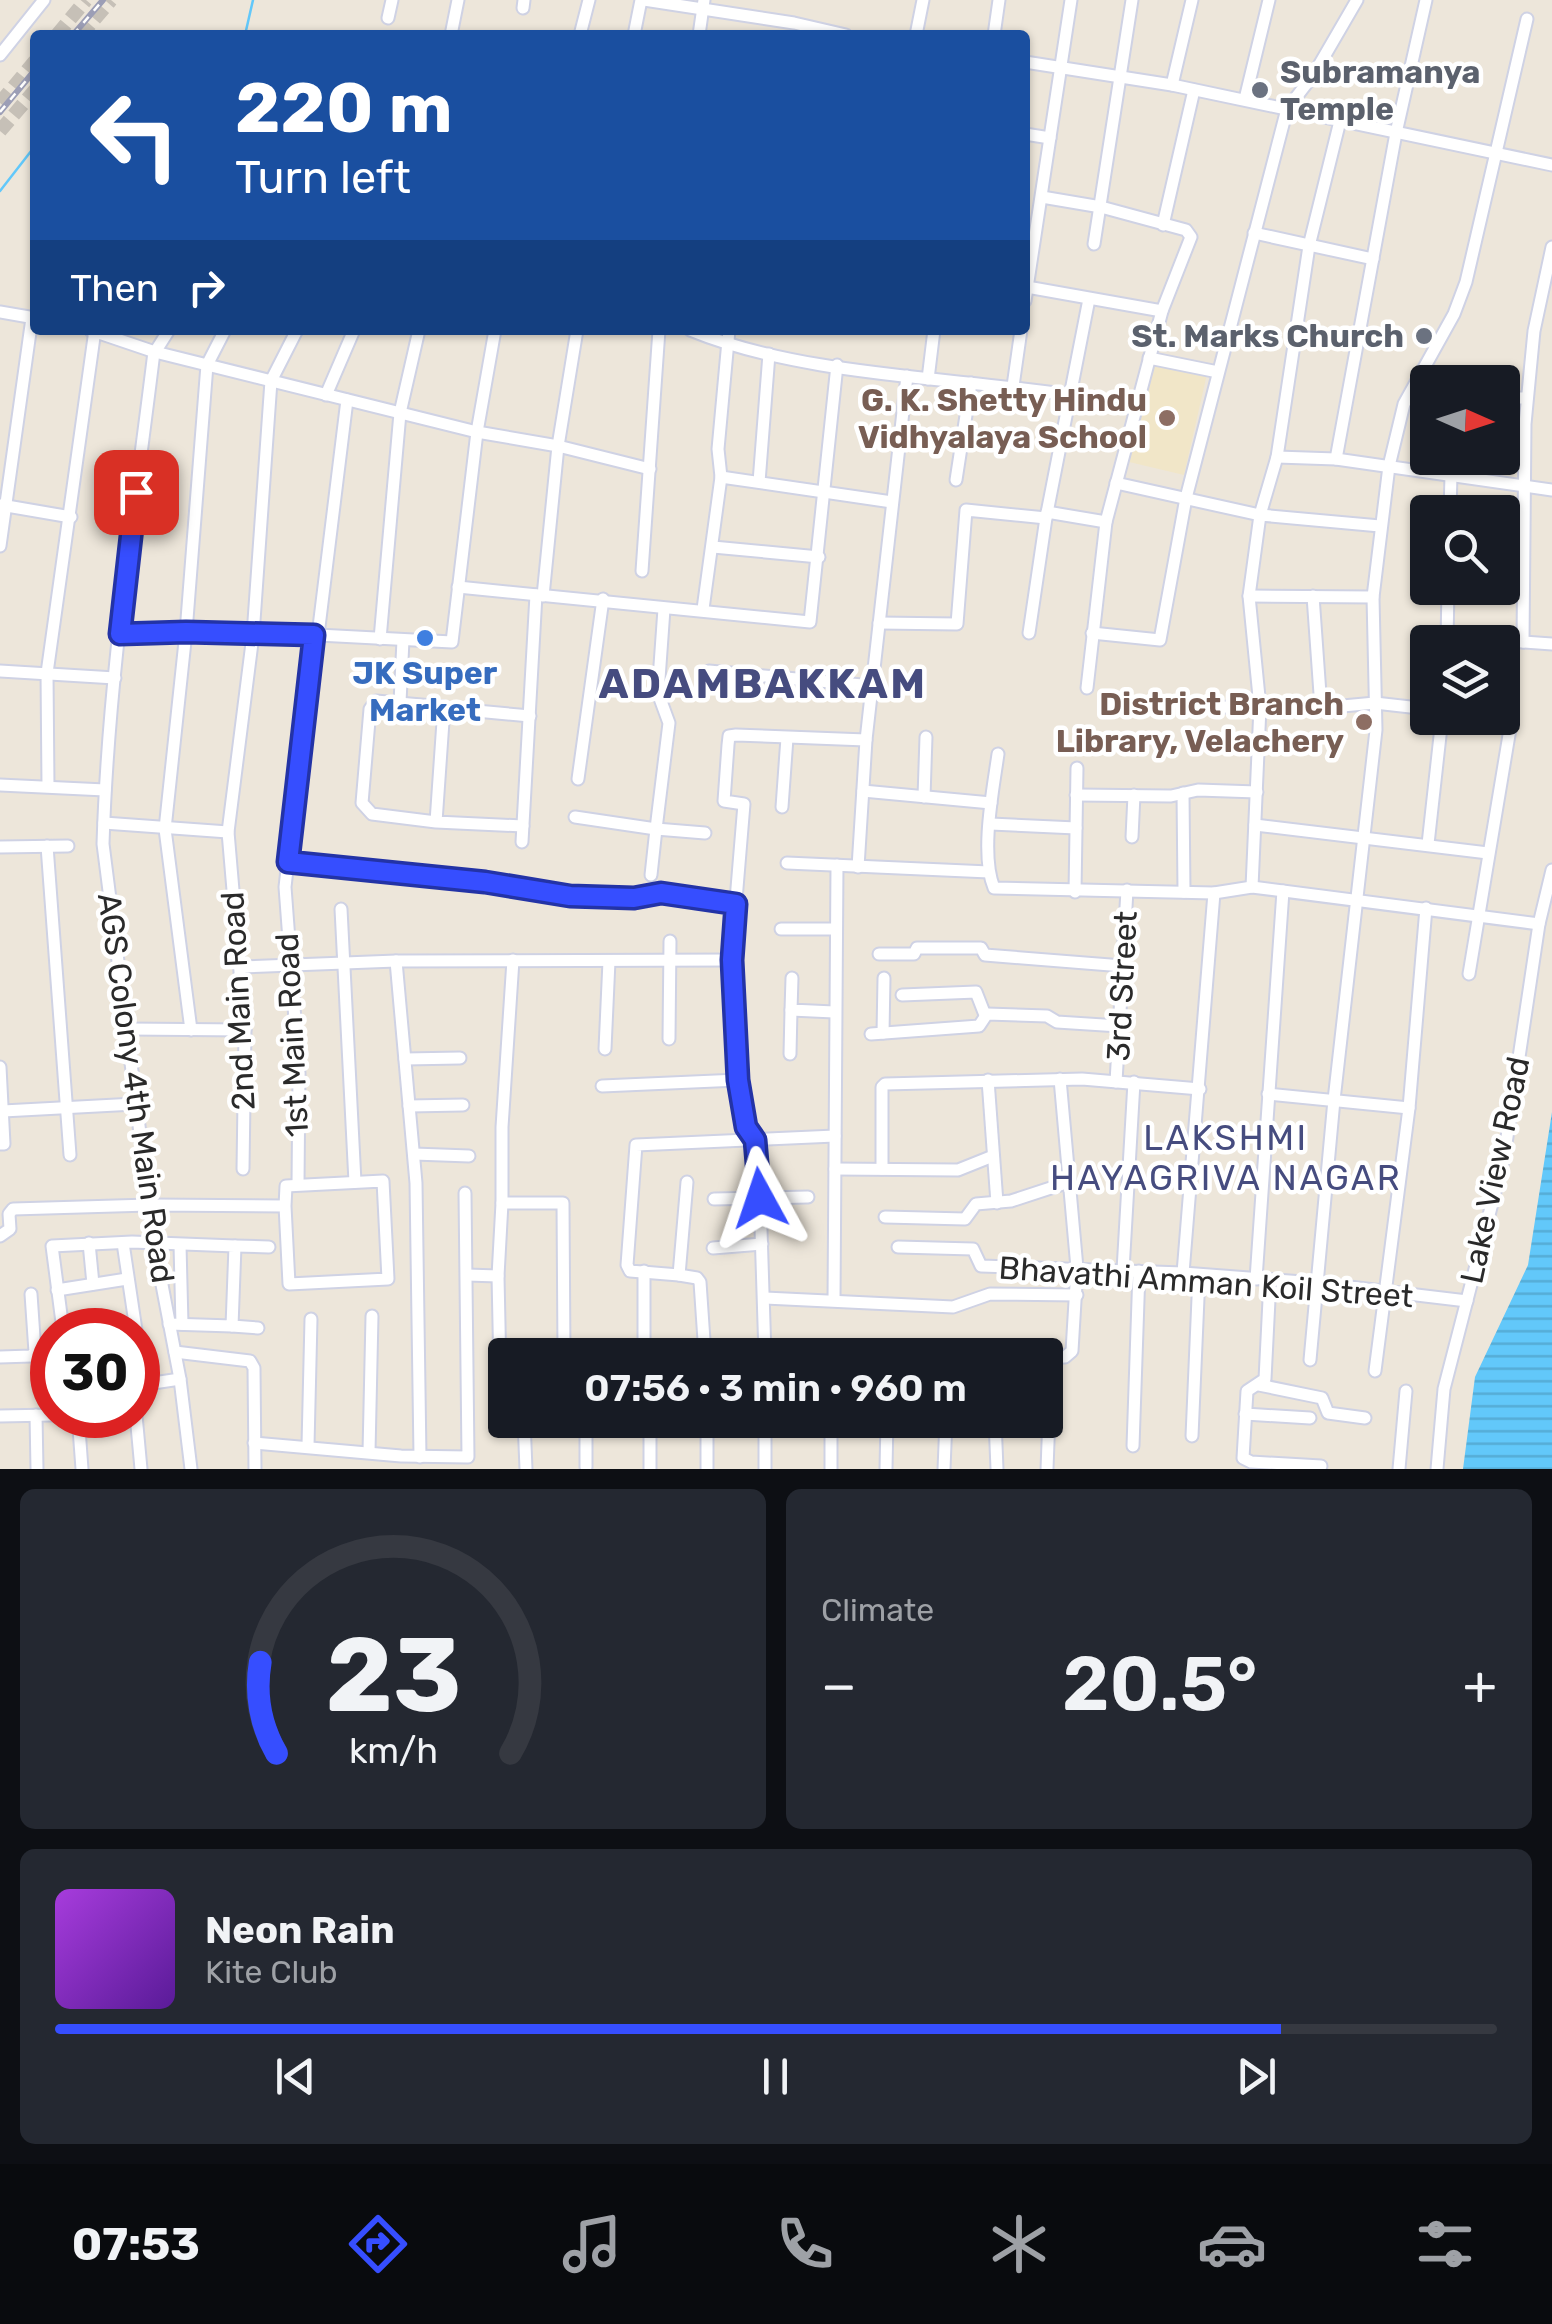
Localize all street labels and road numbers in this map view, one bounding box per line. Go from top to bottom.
street label: AGS Colony 4th Main Road [90,891,182,1285]
street label: 2nd Main Road [213,891,263,1111]
street label: 3rd Street [1099,910,1145,1062]
street label: 1st Main Road [268,932,316,1138]
street label: Lake View Road [1452,1053,1538,1287]
street label: Bhavathi Amman Koil Street [998,1249,1414,1315]

